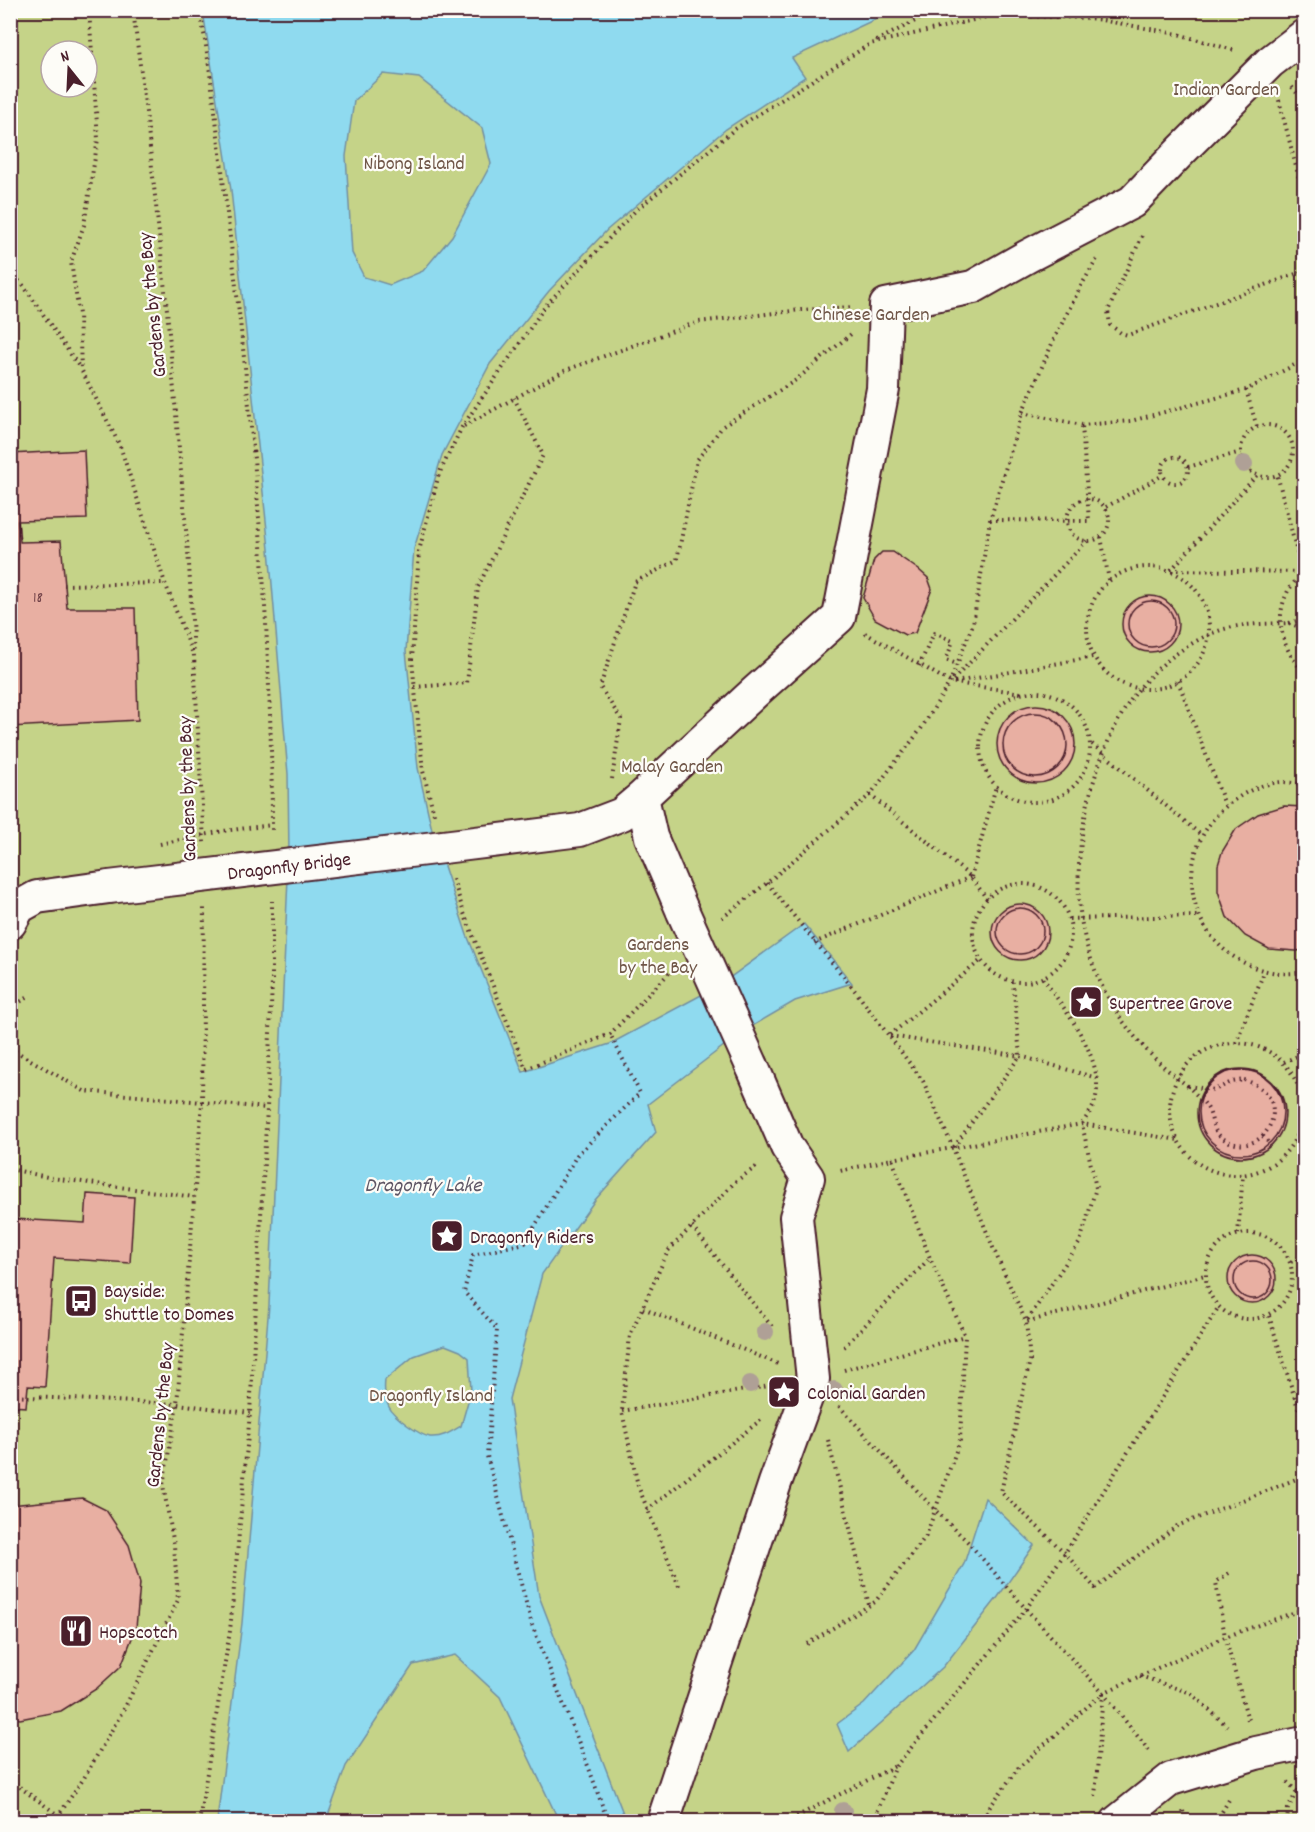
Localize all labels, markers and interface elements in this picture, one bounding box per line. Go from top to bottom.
north arrow [39,39,99,99]
text: N [58,45,73,69]
park label: Indian Garden [1173,77,1279,105]
park label: Nibong Island [363,151,465,179]
street label: Gardens by the Bay [132,230,176,379]
park label: Chinese Garden [813,302,929,330]
house number: 18 [33,587,43,610]
street label: Gardens by the Bay [172,715,206,862]
park label: Malay Garden [621,754,723,782]
street label: Dragonfly Bridge [226,846,353,889]
park label: Gardens by the Bay [619,932,698,983]
place icon: Supertree Grove [1068,984,1104,1020]
place label: Supertree Grove [1109,991,1233,1019]
water label: Dragonfly Lake [365,1172,483,1202]
place icon: Dragonfly Riders [429,1218,465,1254]
place label: Dragonfly Riders [470,1225,594,1253]
place label: Bayside: Shuttle to Domes [104,1279,235,1330]
bus stop icon: Bayside: Shuttle to Domes [63,1283,99,1319]
street label: Gardens by the Bay [140,1341,184,1489]
place icon: Colonial Garden [766,1374,802,1410]
place label: Colonial Garden [807,1381,925,1409]
park label: Dragonfly Island [369,1383,493,1411]
restaurant icon: Hopscotch [58,1613,94,1649]
place label: Hopscotch [99,1620,177,1648]

